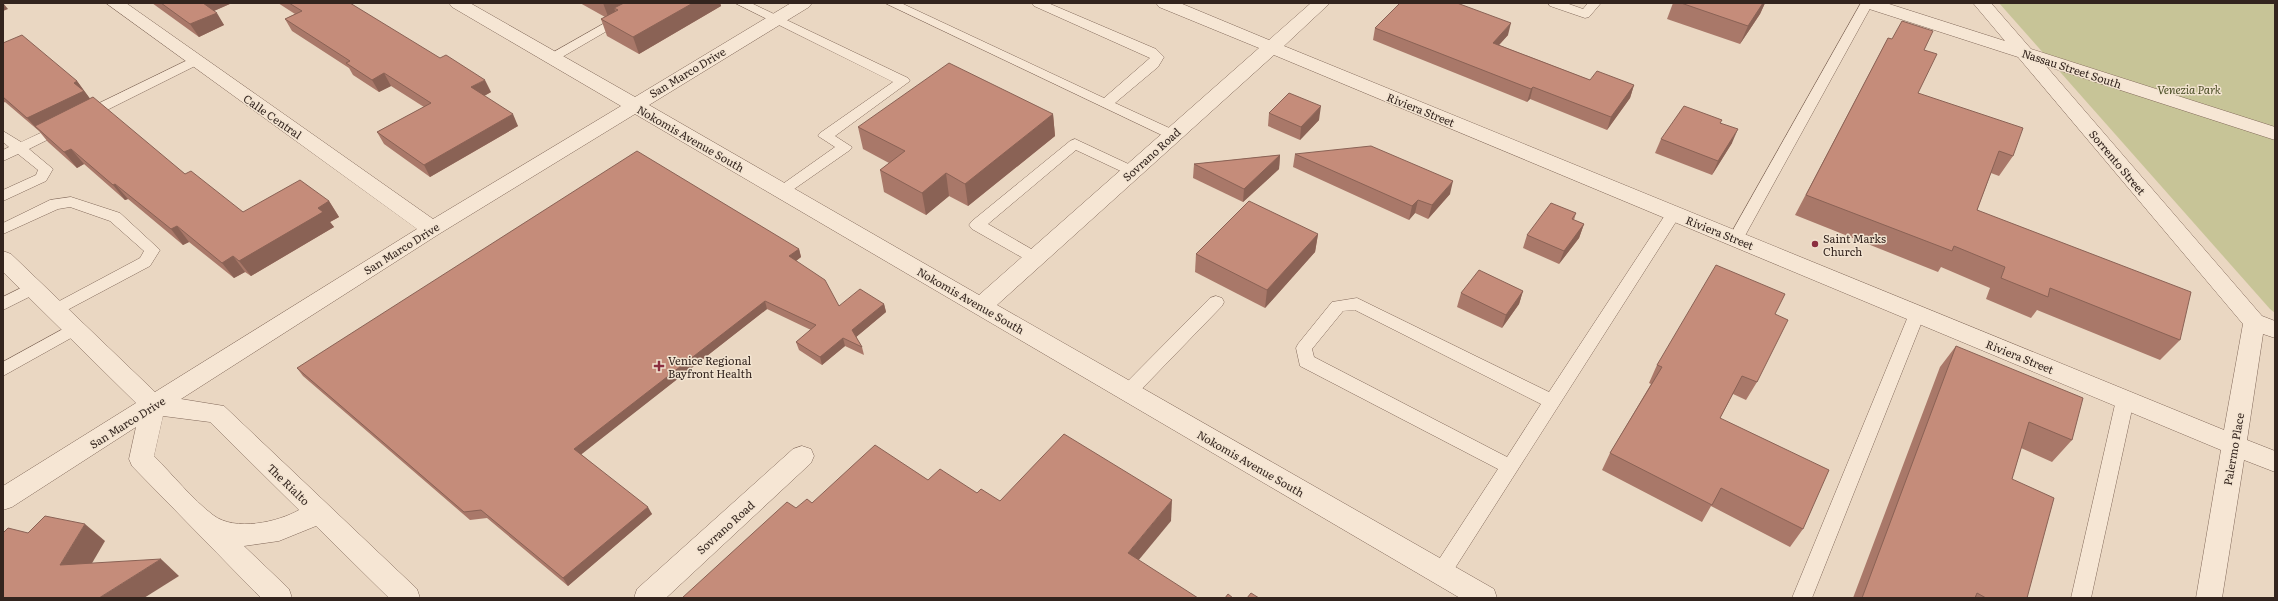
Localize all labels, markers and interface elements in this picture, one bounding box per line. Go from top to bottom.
street label: San Marco Drive [646,43,728,101]
street label: Nassau Street South [2020,44,2124,92]
park label: Venezia Park [2157,81,2221,97]
street label: Riviera Street [1385,88,1458,130]
street label: Calle Central [241,90,306,142]
street label: Nokomis Avenue South [634,101,748,175]
street label: Sovrano Road [1119,123,1184,184]
street label: Sorrento Street [2086,126,2150,198]
street label: Riviera Street [1684,211,1757,253]
street label: San Marco Drive [360,218,442,278]
place label: Saint Marks Church [1823,230,1886,259]
marker: Saint Marks Church [1810,239,1820,249]
street label: Nokomis Avenue South [914,263,1028,337]
street label: Riviera Street [1984,335,2057,377]
place label: Venice Regional Bayfront Health [668,352,752,381]
marker: Venice Regional Bayfront Health [653,360,665,372]
street label: San Marco Drive [86,392,168,452]
street label: Palermo Place [2219,411,2247,487]
street label: Nokomis Avenue South [1194,426,1308,500]
street label: The Rialto [264,460,314,508]
street label: Sovrano Road [693,496,758,557]

